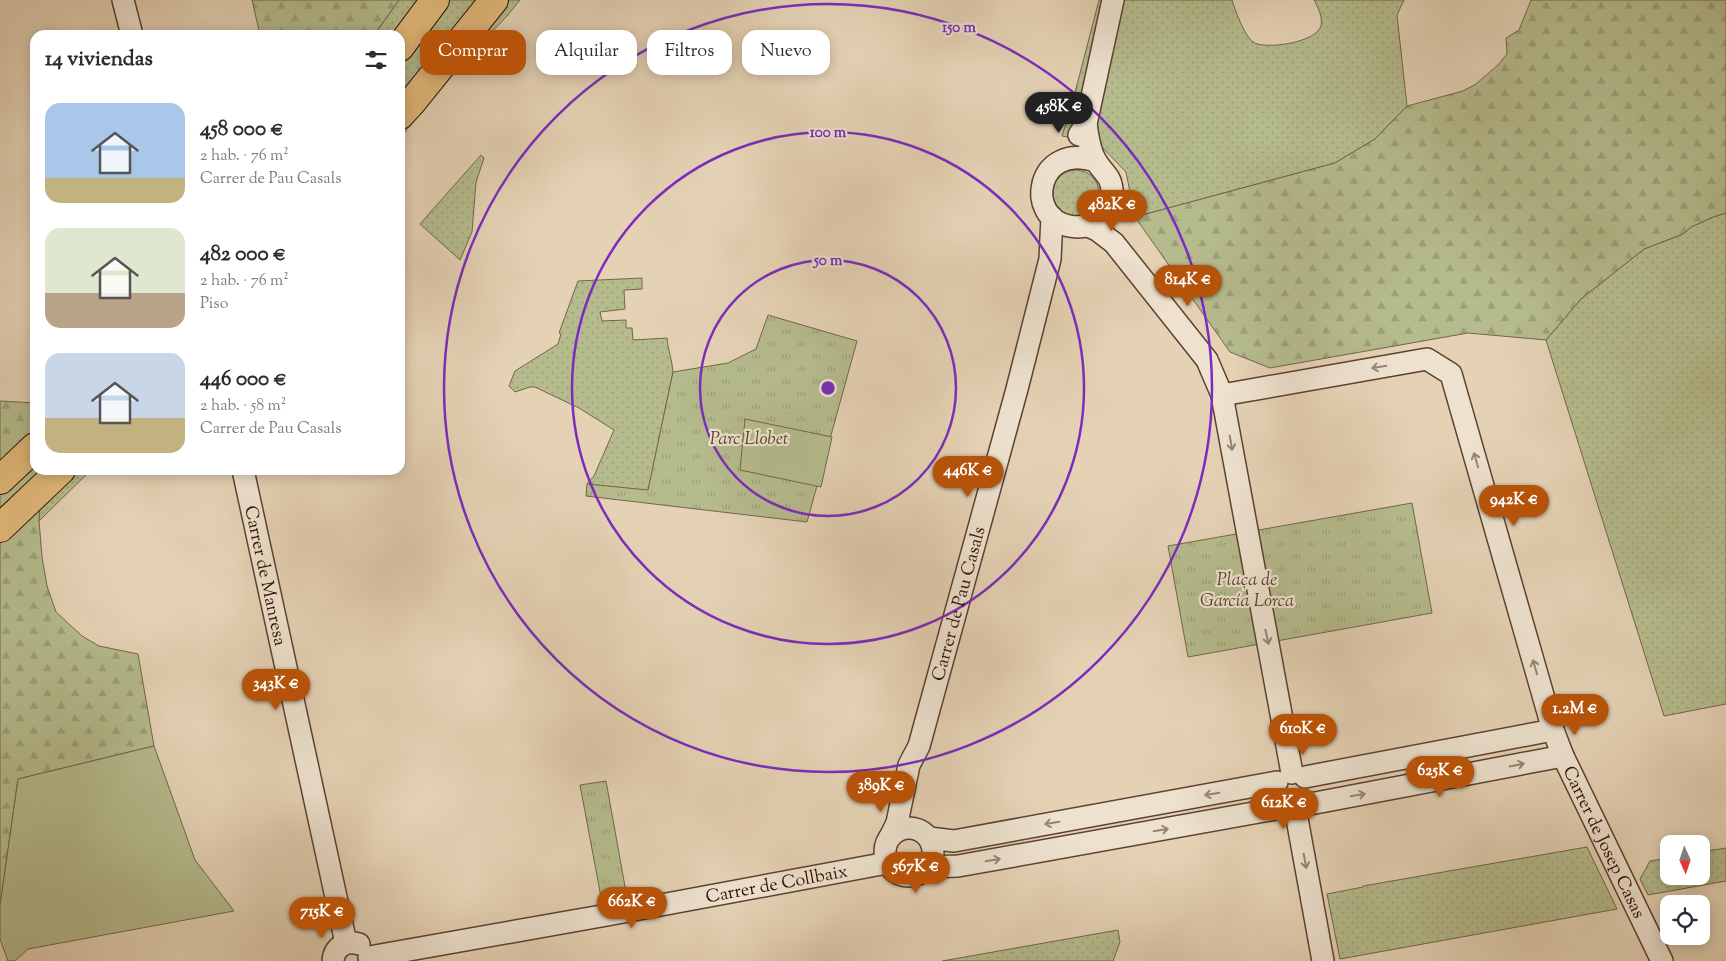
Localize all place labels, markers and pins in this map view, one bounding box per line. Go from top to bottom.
pin: 458K € [1018,92,1100,134]
pin: 482K € [1071,190,1153,232]
pin: 814K € [1147,264,1229,307]
centre of rings [819,379,837,397]
pin: 446K € [927,456,1009,498]
pin: 942K € [1473,484,1555,527]
pin: 343K € [235,668,317,711]
pin: 1.2M € [1534,694,1616,736]
pin: 610K € [1262,714,1344,756]
pin: 625K € [1399,756,1481,798]
pin: 389K € [840,770,922,813]
pin: 612K € [1243,788,1325,830]
pin: 567K € [875,852,957,894]
pin: 662K € [591,886,673,929]
pin: 715K € [281,896,363,939]

